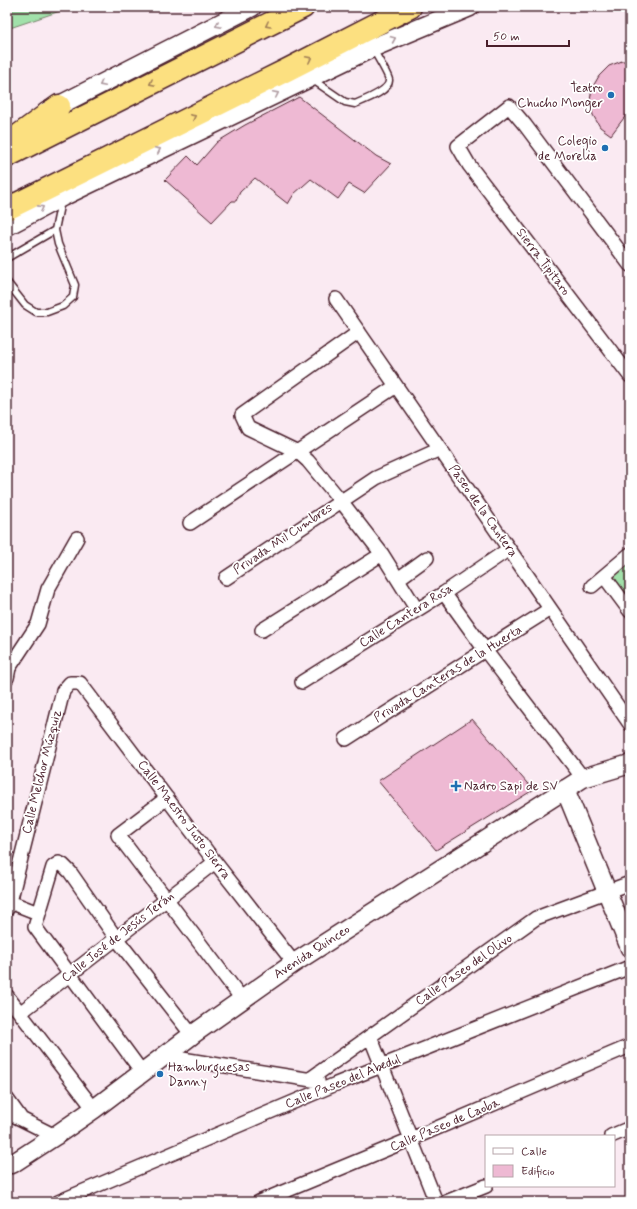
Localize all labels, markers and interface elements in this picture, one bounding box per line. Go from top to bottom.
one-way arrow [214,20,222,28]
one-way arrow [265,20,272,27]
scale bar [487,22,569,48]
text: 50 m [493,29,520,45]
one-way arrow [389,36,397,44]
one-way arrow [305,56,312,64]
one-way arrow [149,78,156,86]
one-way arrow [99,79,106,87]
place label: Teatro Chucho Monger [517,80,604,113]
marker: Teatro Chucho Monger [606,90,616,100]
one-way arrow [271,91,279,99]
one-way arrow [188,114,196,122]
place label: Colegio de Morelia [538,133,597,165]
marker: Colegio de Morelia [600,143,610,153]
one-way arrow [154,148,162,155]
one-way arrow [37,205,45,212]
street label: Sierra Tipitaro [512,225,574,299]
street label: Paseo de la Cantera [445,461,521,561]
street label: Privada Mil Cumbres [230,499,336,579]
street label: Calle Cantera Rosa [356,580,456,652]
street label: Privada Canteras de la Huerta [371,621,525,727]
street label: Calle Melchor Múzquiz [18,708,66,836]
street label: Calle Maestro Justo Sierra [133,757,235,883]
place label: Nadro Sapi de SV [464,778,558,795]
marker: Nadro Sapi de SV [451,781,461,791]
street label: Calle José de Jesús Terán [58,888,178,986]
street label: Avenida Quinceo [271,921,353,983]
street label: Calle Paseo del Olivo [412,930,516,1010]
street label: Calle Paseo del Abedul [283,1051,403,1113]
place label: Hamburguesas Danny [168,1059,250,1091]
marker: Hamburguesas Danny [155,1069,165,1079]
street label: Calle Paseo de Caoba [388,1094,503,1156]
legend [485,1135,615,1187]
text: Calle [521,1144,547,1160]
text: Edificio [521,1164,555,1180]

